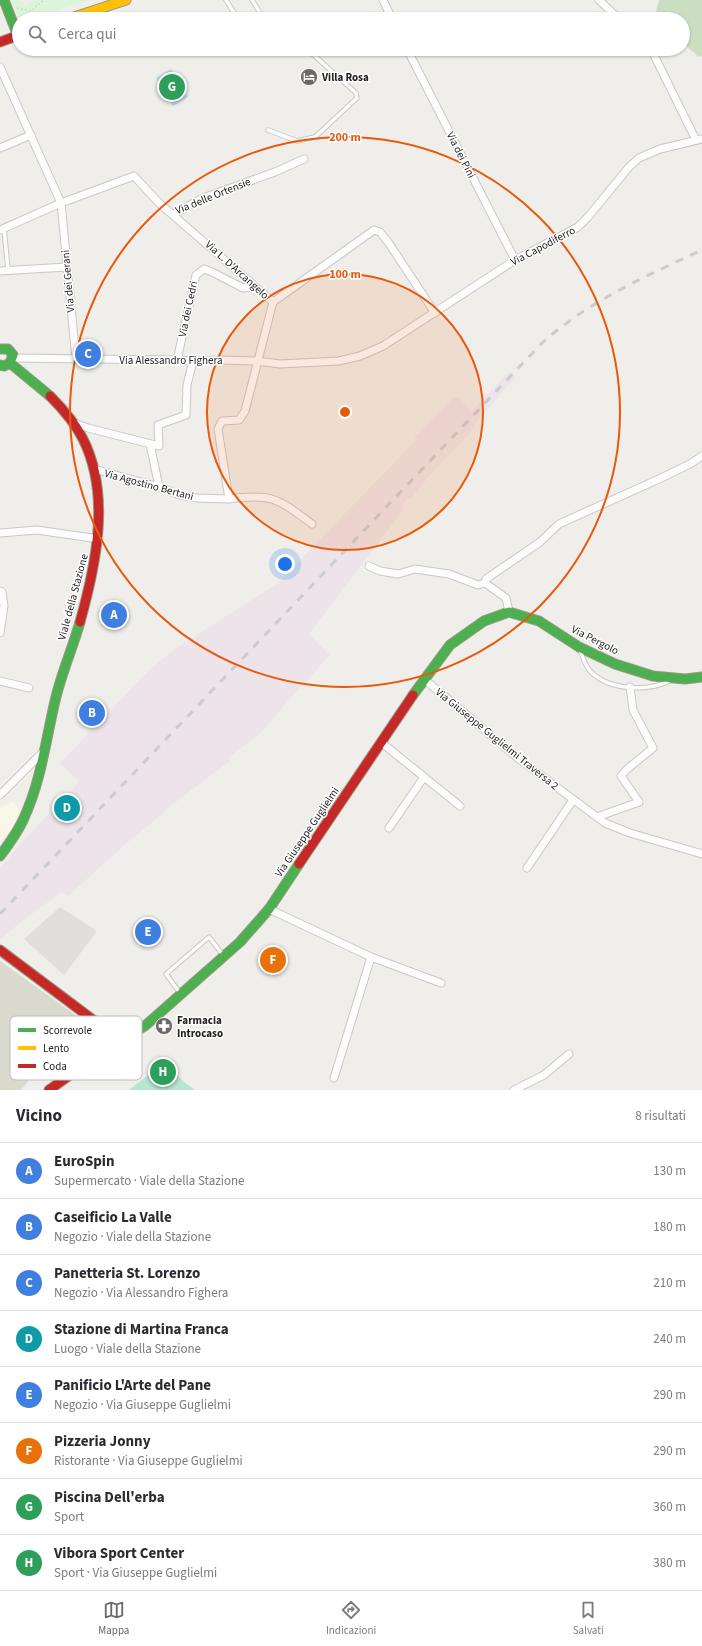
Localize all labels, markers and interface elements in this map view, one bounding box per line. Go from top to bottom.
search box [12,12,690,56]
icon: search [26,23,48,45]
text: Cerca qui [58,24,117,45]
hotel icon: Villa Rosa [299,67,319,87]
place label: Villa Rosa [321,70,369,85]
pin: G [159,72,185,102]
text: 200 m [329,129,361,146]
street label: Via dei Pini [443,129,479,181]
street label: Via delle Ortensie [173,174,253,218]
street label: Via Capodiferro [508,223,578,269]
street label: Via L. D'Arcangelo [202,237,272,303]
street label: Via dei Gerani [58,249,78,313]
text: 100 m [329,266,361,283]
street label: Via dei Cedri [175,280,201,338]
pin: C [75,339,101,369]
street label: Via Alessandro Fighera [119,353,223,368]
centre of rings [338,405,352,419]
street label: Via Agostino Bertani [103,466,195,504]
street label: Viale della Stazione [54,552,92,642]
your location [275,554,295,574]
pin: A [101,600,127,630]
street label: Via Pergolo [569,622,621,658]
street label: Via Giuseppe Guglielmi Traversa 2 [432,685,562,793]
pin: B [79,698,105,728]
street label: Via Giuseppe Guglielmi [271,784,343,880]
pin: D [54,793,80,823]
pin: E [135,917,161,947]
pin: F [260,945,286,975]
place label: Farmacia Introcaso [177,1013,223,1041]
legend [10,1016,142,1080]
pharmacy icon: Farmacia Introcaso [154,1016,174,1036]
text: Scorrevole [43,1023,93,1038]
text: Lento [43,1041,69,1056]
pin: H [150,1057,176,1087]
text: Coda [43,1059,67,1074]
text: Vicino [16,1104,62,1128]
text: 8 risultati [635,1107,686,1125]
text: EuroSpin [54,1151,115,1172]
text: A [25,1162,33,1180]
text: 130 m [653,1162,686,1180]
text: Supermercato · Viale della Stazione [54,1172,245,1190]
text: Caseificio La Valle [54,1207,172,1228]
text: B [25,1218,33,1236]
text: 180 m [653,1218,686,1236]
text: Negozio · Viale della Stazione [54,1228,211,1246]
text: Panetteria St. Lorenzo [54,1263,200,1284]
text: C [25,1274,33,1292]
text: 210 m [653,1274,686,1292]
text: Negozio · Via Alessandro Fighera [54,1284,228,1302]
text: Stazione di Martina Franca [54,1319,229,1340]
text: D [25,1330,33,1348]
text: 240 m [653,1330,686,1348]
text: Luogo · Viale della Stazione [54,1340,201,1358]
text: Panificio L'Arte del Pane [54,1375,211,1396]
text: E [25,1386,33,1404]
text: 290 m [653,1386,686,1404]
text: Negozio · Via Giuseppe Guglielmi [54,1396,231,1414]
text: Pizzeria Jonny [54,1431,150,1452]
text: F [26,1442,32,1460]
text: 290 m [653,1442,686,1460]
text: Ristorante · Via Giuseppe Guglielmi [54,1452,243,1470]
text: Piscina Dell'erba [54,1487,165,1508]
text: G [25,1498,33,1516]
text: 360 m [653,1498,686,1516]
text: Sport [54,1508,84,1526]
text: Vibora Sport Center [54,1543,184,1564]
text: H [25,1554,33,1572]
text: 380 m [653,1554,686,1572]
text: Sport · Via Giuseppe Guglielmi [54,1564,217,1582]
tab: Mappa [98,1599,129,1638]
tab: Indicazioni [326,1599,376,1638]
tab: Salvati [573,1599,604,1638]

